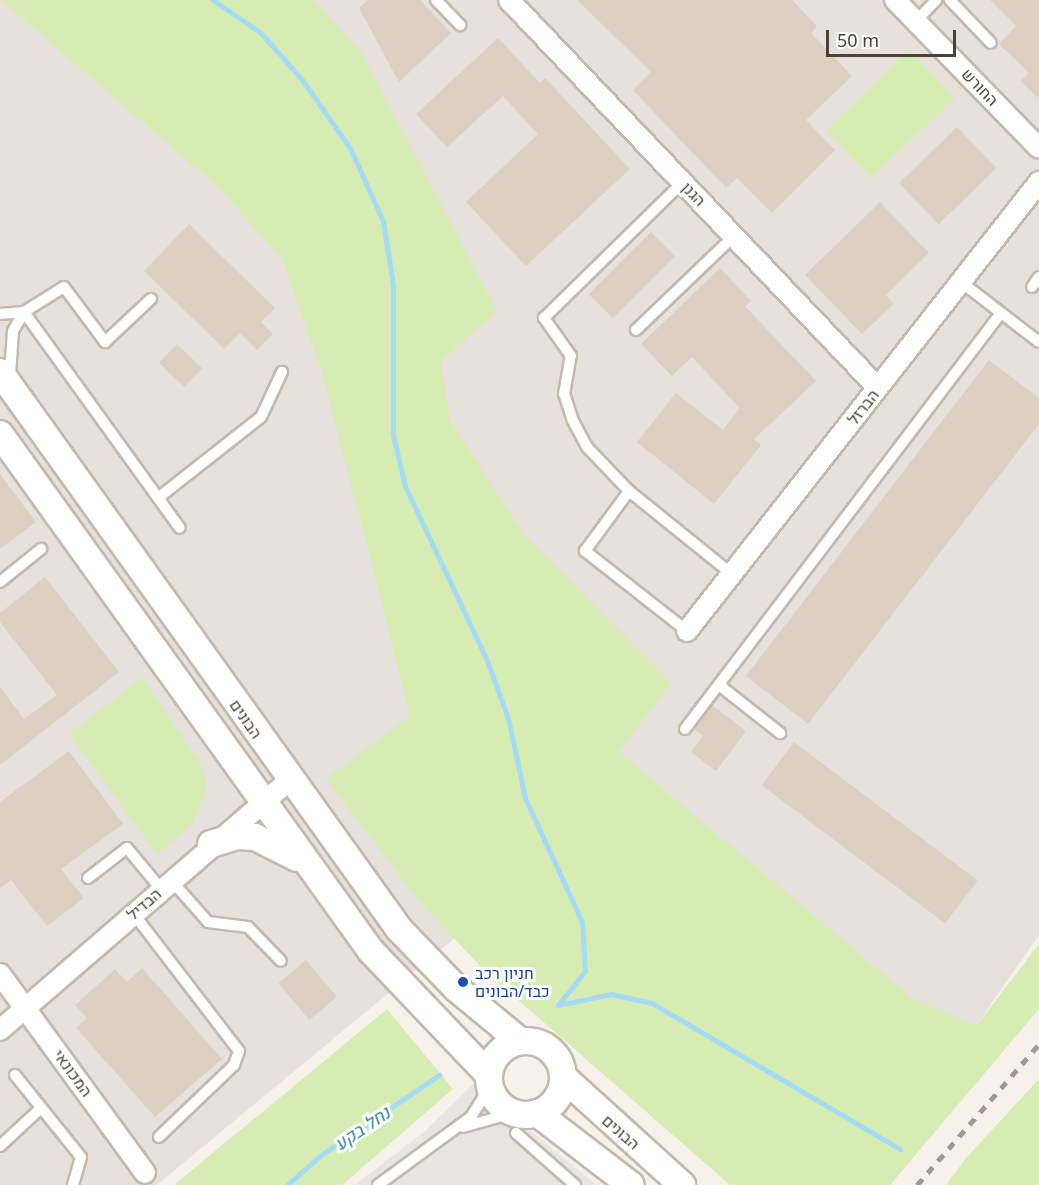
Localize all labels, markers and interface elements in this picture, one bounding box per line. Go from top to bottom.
scale bar [829,18,960,56]
text: 50 m [837,28,879,52]
street label: החורש [958,64,1002,110]
street label: הגנן [678,178,710,210]
street label: הברזל [843,386,883,428]
street label: הבונים [226,696,266,742]
street label: הבדיל [123,884,165,924]
place label: חניון רכב כבד/הבונים [475,963,550,1001]
marker: חניון רכב כבד/הבונים [456,975,470,989]
street label: המכונאי [49,1046,97,1100]
water label: נחל בקע [330,1102,394,1154]
street label: הבונים [598,1111,644,1153]

